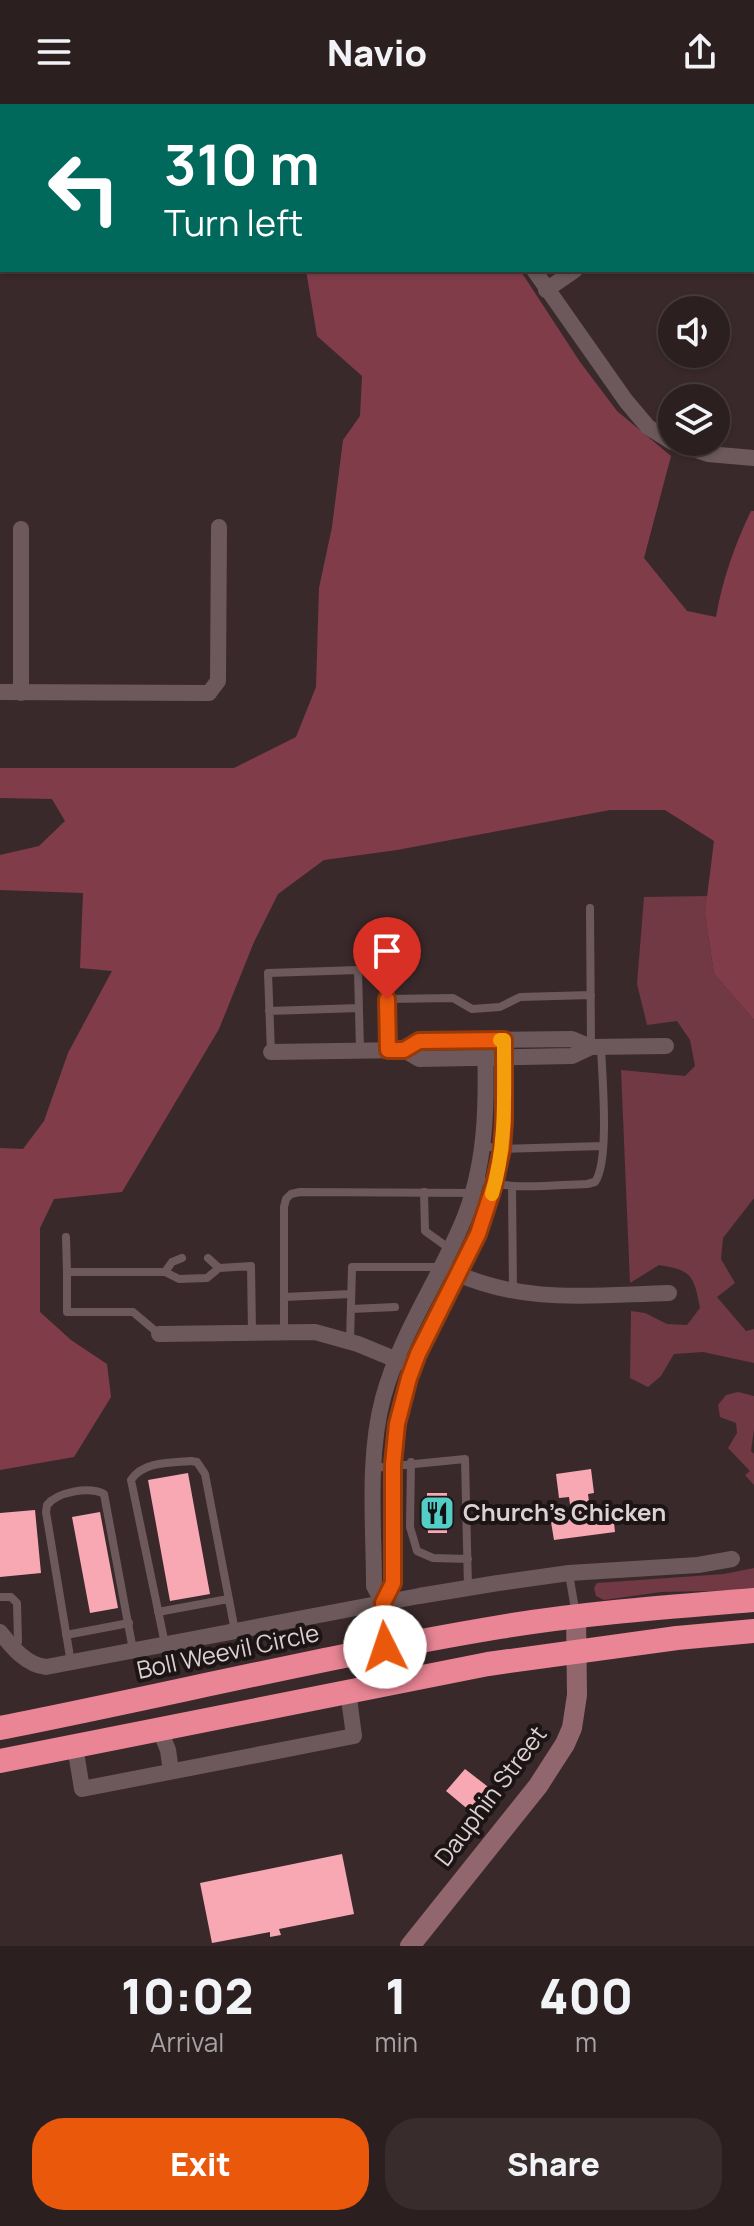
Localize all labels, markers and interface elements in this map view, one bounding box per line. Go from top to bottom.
text: Navio [327,28,427,77]
icon: menu [32,30,76,74]
icon: share [678,30,722,74]
text: 310 m [164,125,320,202]
icon: left [32,136,136,240]
text: Turn left [164,198,303,247]
map controls [658,296,730,456]
button: sound [658,296,730,368]
button: layers [658,384,730,456]
pin [353,917,421,999]
icon: arrive [365,929,409,973]
restaurant icon: Church's Chicken [418,1494,456,1532]
place label: Church's Chicken [463,1495,666,1528]
position arrow [343,1605,427,1689]
street label: Boll Weevil Circle [134,1615,322,1686]
street label: Dauphin Street [426,1718,553,1872]
text: 10:02 [121,1963,254,2028]
text: 1 [385,1963,407,2028]
text: 400 [539,1963,633,2028]
text: Arrival [150,2024,224,2060]
text: min [374,2024,418,2060]
text: m [575,2024,597,2060]
button: Exit [32,2118,369,2210]
button: Share [385,2118,722,2210]

